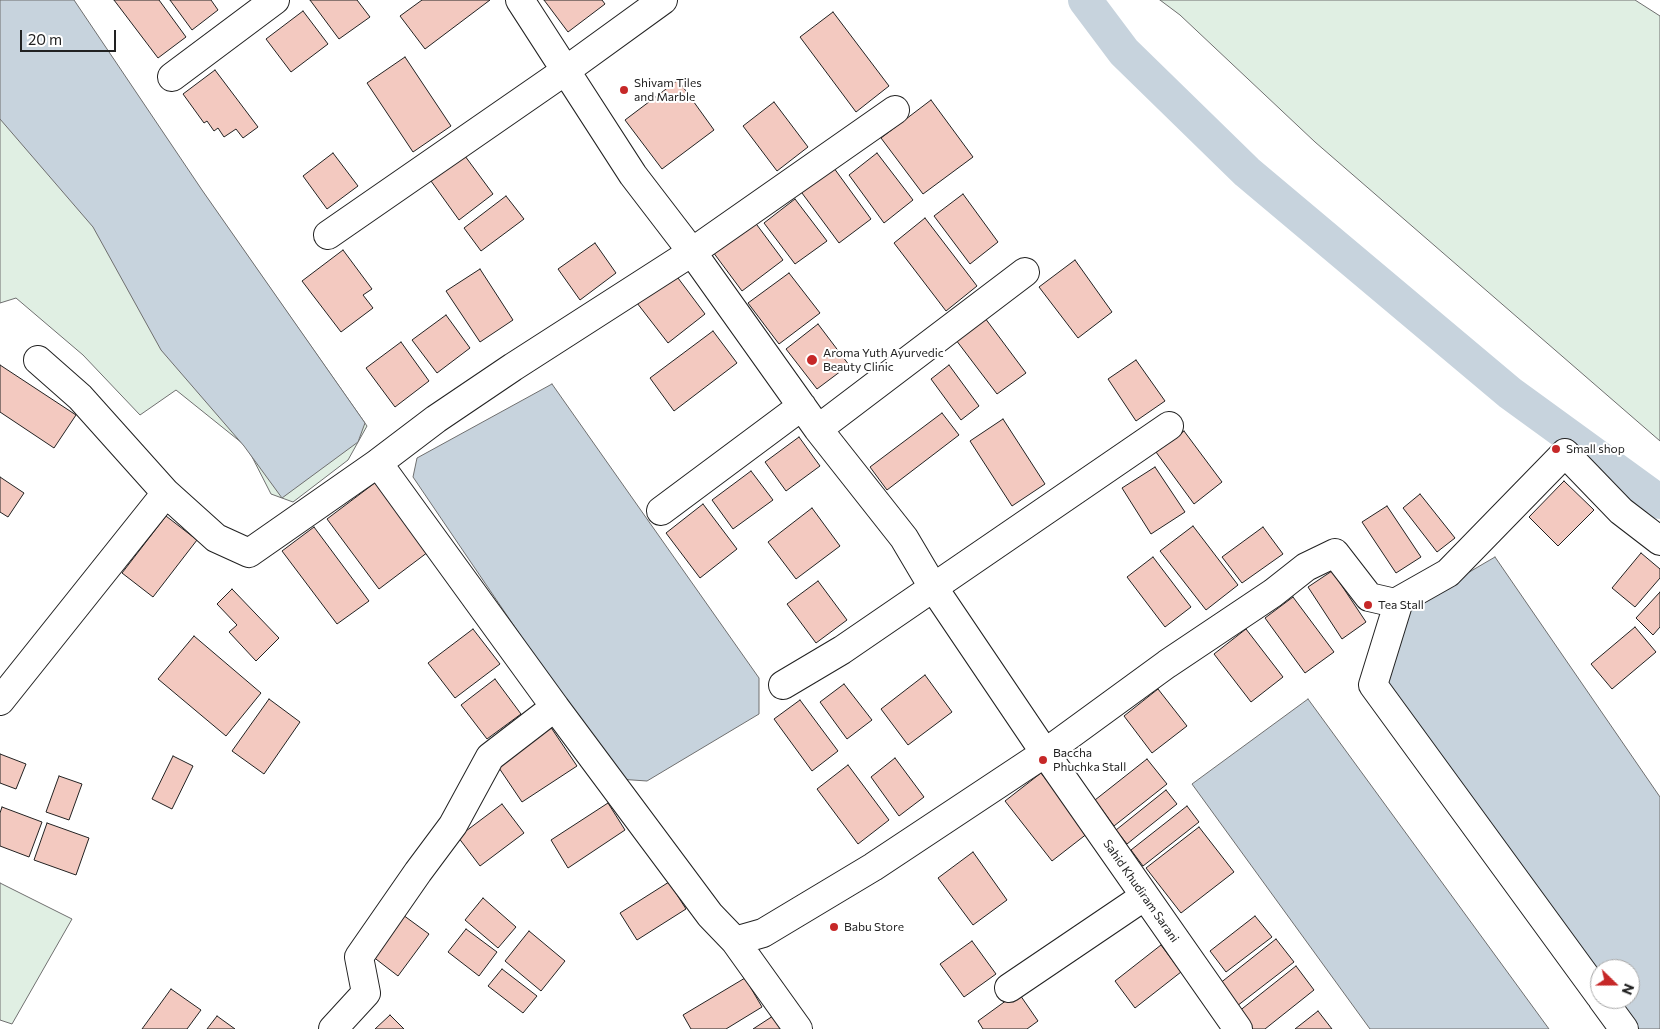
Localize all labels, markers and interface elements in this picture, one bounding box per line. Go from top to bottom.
scale bar [22,20,119,52]
text: 20 m [28,30,62,48]
place label: Shivam Tiles and Marble [634,76,702,104]
marker: Shivam Tiles and Marble [618,84,630,96]
place label: Aroma Yuth Ayurvedic Beauty Clinic [823,346,944,374]
marker: Aroma Yuth Ayurvedic Beauty Clinic [805,353,819,367]
place label: Small shop [1566,442,1625,456]
marker: Small shop [1550,443,1562,455]
place label: Tea Stall [1378,598,1424,612]
marker: Tea Stall [1362,599,1374,611]
place label: Baccha Phuchka Stall [1053,746,1126,774]
marker: Baccha Phuchka Stall [1037,754,1049,766]
street label: Sahid Khudiram Sarani [1100,837,1182,945]
place label: Babu Store [844,920,904,934]
marker: Babu Store [828,921,840,933]
north arrow [1590,959,1640,1009]
text: N [1619,981,1638,997]

